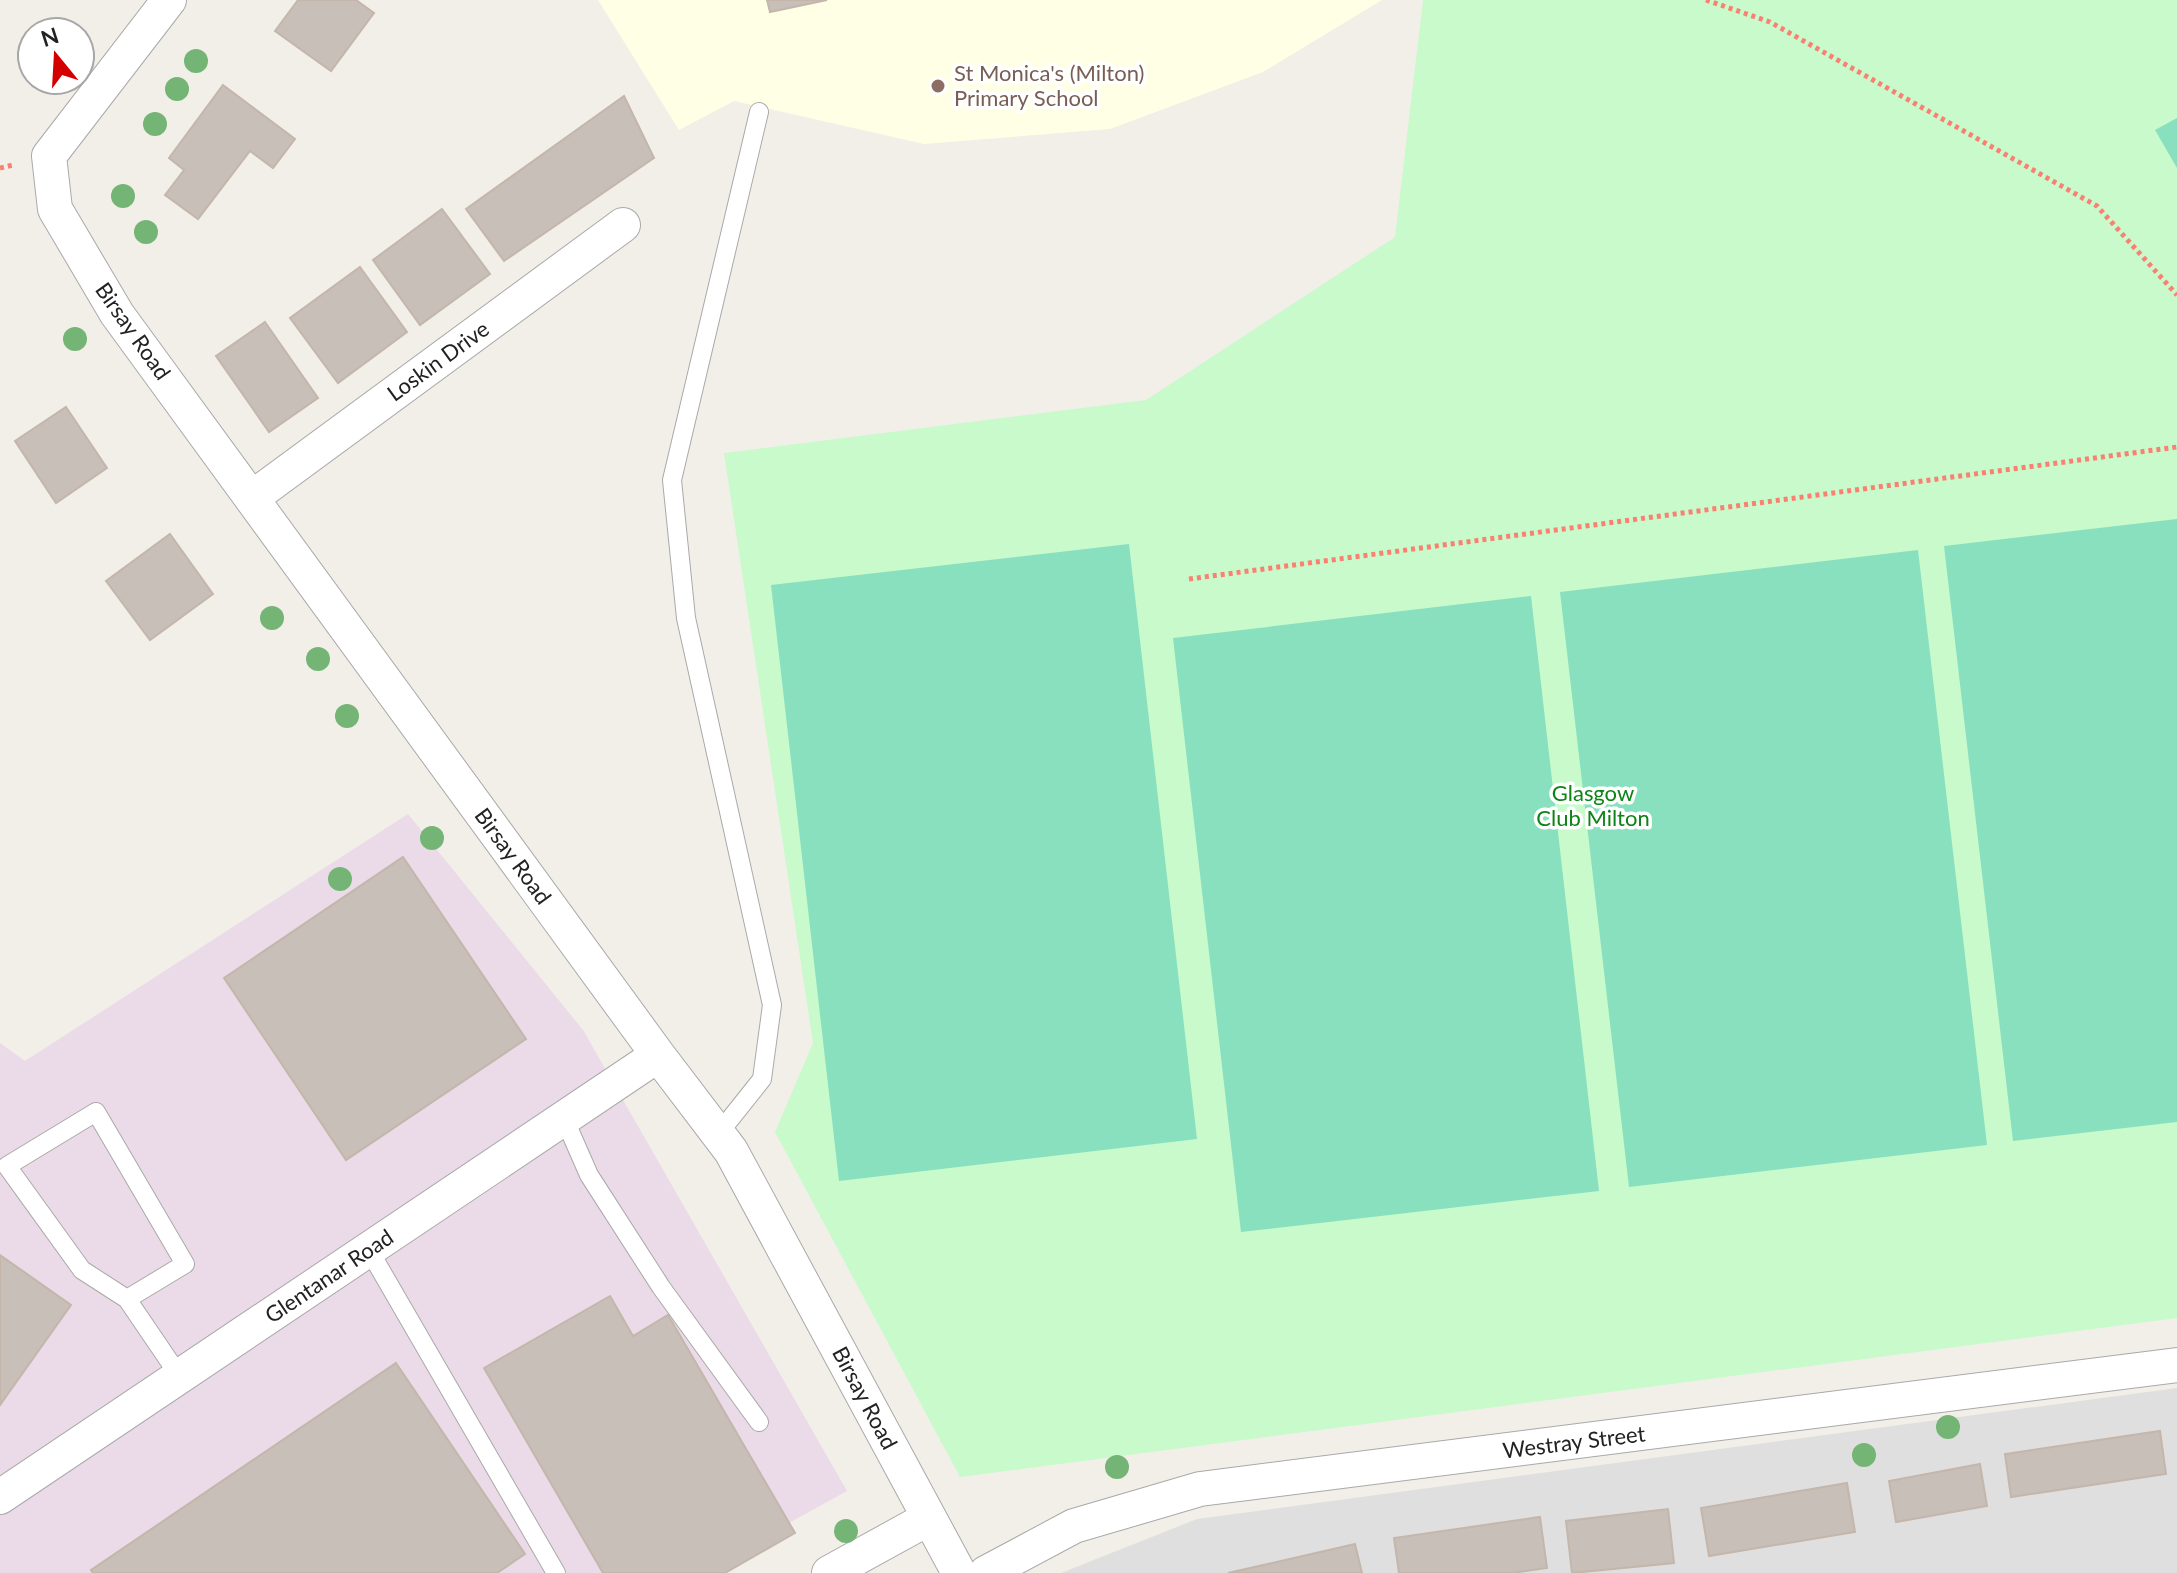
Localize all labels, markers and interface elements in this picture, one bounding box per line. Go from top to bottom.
north arrow [16,16,96,96]
text: N [37,21,62,52]
place label: St Monica's (Milton) Primary School [954,59,1144,111]
marker: St Monica's (Milton) Primary School [929,77,947,95]
street label: Birsay Road [90,277,177,385]
street label: Loskin Drive [382,315,494,407]
park label: Glasgow Club Milton [1536,779,1650,831]
street label: Birsay Road [469,802,557,909]
street label: Glentanar Road [259,1223,398,1328]
street label: Birsay Road [827,1342,904,1454]
street label: Westray Street [1501,1419,1647,1464]

